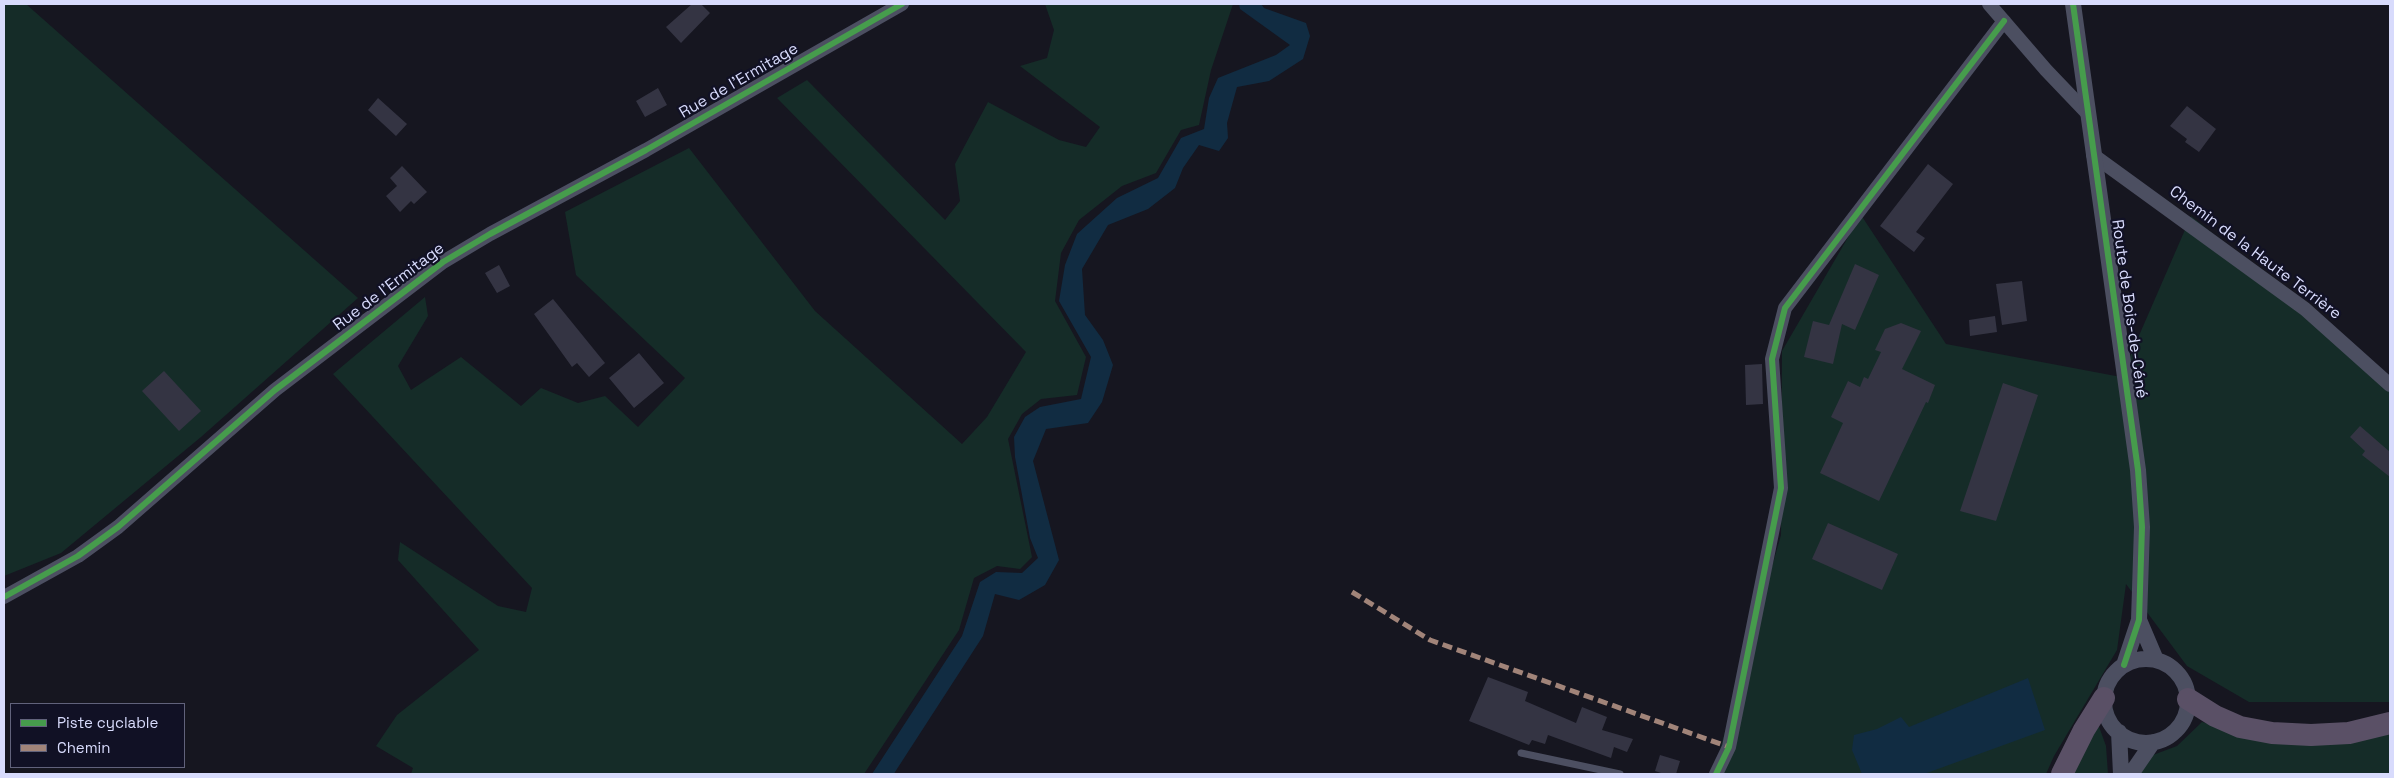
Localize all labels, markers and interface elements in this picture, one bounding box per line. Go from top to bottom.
street label: Rue de l'Ermitage [676,39,802,123]
street label: Chemin de la Haute Terrière [2165,182,2345,324]
street label: Route de Bois-de-Céné [2107,218,2151,400]
street label: Rue de l'Ermitage [330,239,448,335]
legend [10,703,185,768]
text: Piste cyclable [57,713,158,732]
text: Chemin [57,738,110,757]

